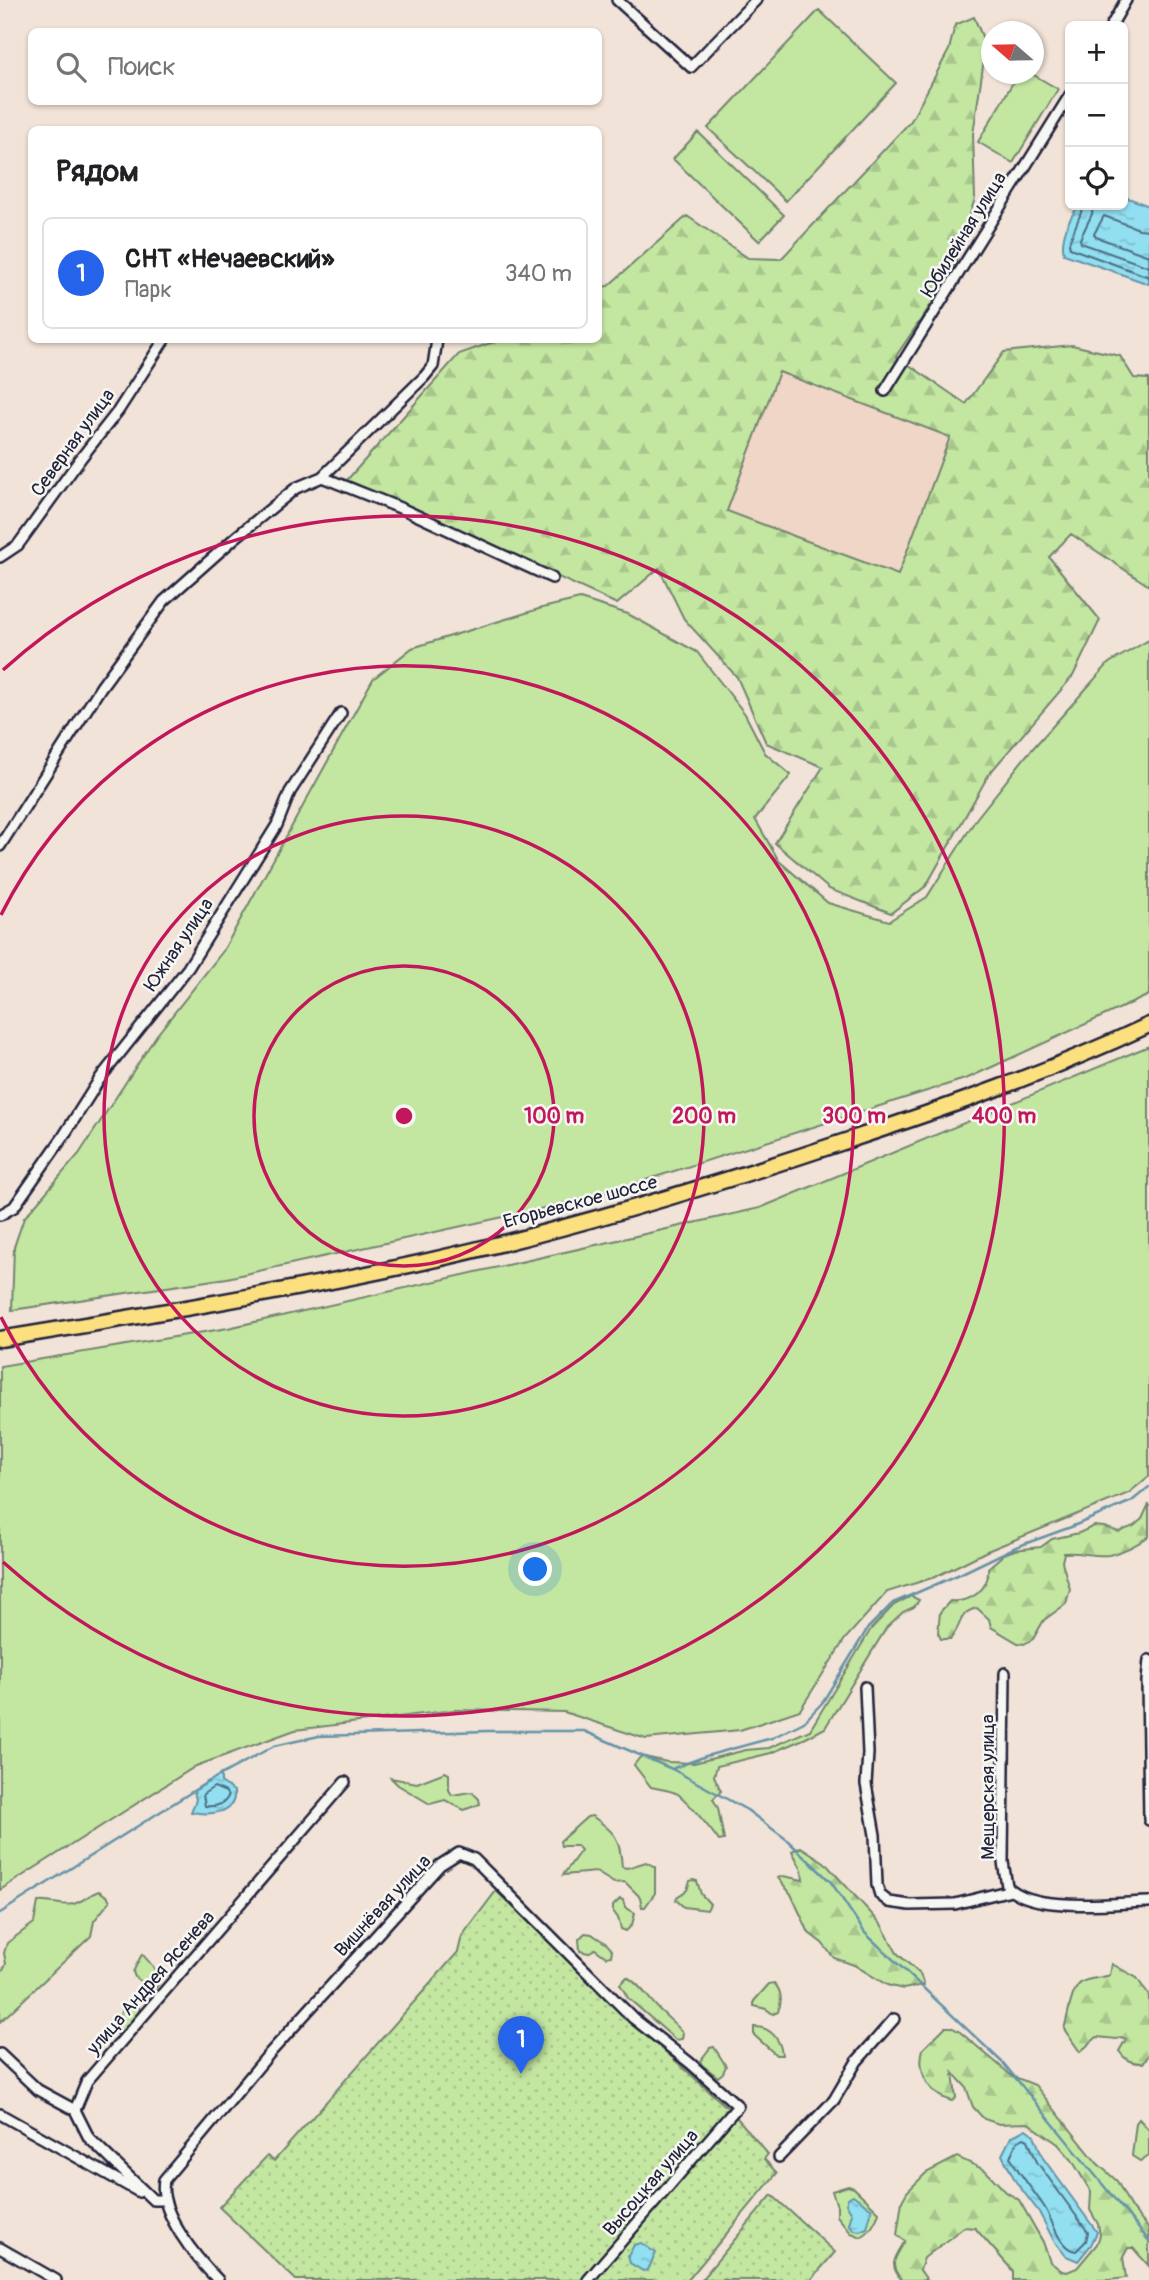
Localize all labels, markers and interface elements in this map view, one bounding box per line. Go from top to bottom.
north arrow [981,21,1044,84]
map controls [1065,21,1128,210]
button: + [1065,21,1128,84]
search box [28,28,602,105]
icon: search [52,48,90,86]
text: Поиск [108,51,176,83]
button: − [1065,84,1128,147]
button: locate [1065,147,1128,210]
text: Рядом [56,153,139,190]
street label: Юбилейная улица [916,167,1012,301]
text: СНТ «Нечаевский» [125,243,334,275]
text: 1 [77,259,86,288]
text: 340 m [505,259,572,288]
text: Парк [125,275,172,304]
street label: Северная улица [26,384,120,501]
street label: Южная улица [139,893,219,996]
text: 100 m [524,1103,584,1130]
text: 200 m [672,1103,736,1130]
text: 300 m [822,1103,886,1130]
text: 400 m [972,1103,1036,1130]
centre of rings [392,1104,416,1128]
street label: Егорьевское шоссе [501,1170,661,1234]
your location [518,1552,552,1586]
street label: Мещерская улица [976,1714,1000,1860]
street label: Вишнёвая улица [329,1849,436,1962]
street label: улица Андрея Ясенева [81,1906,220,2060]
pin: 1 [498,2016,544,2074]
street label: Высоцкая улица [598,2124,704,2241]

